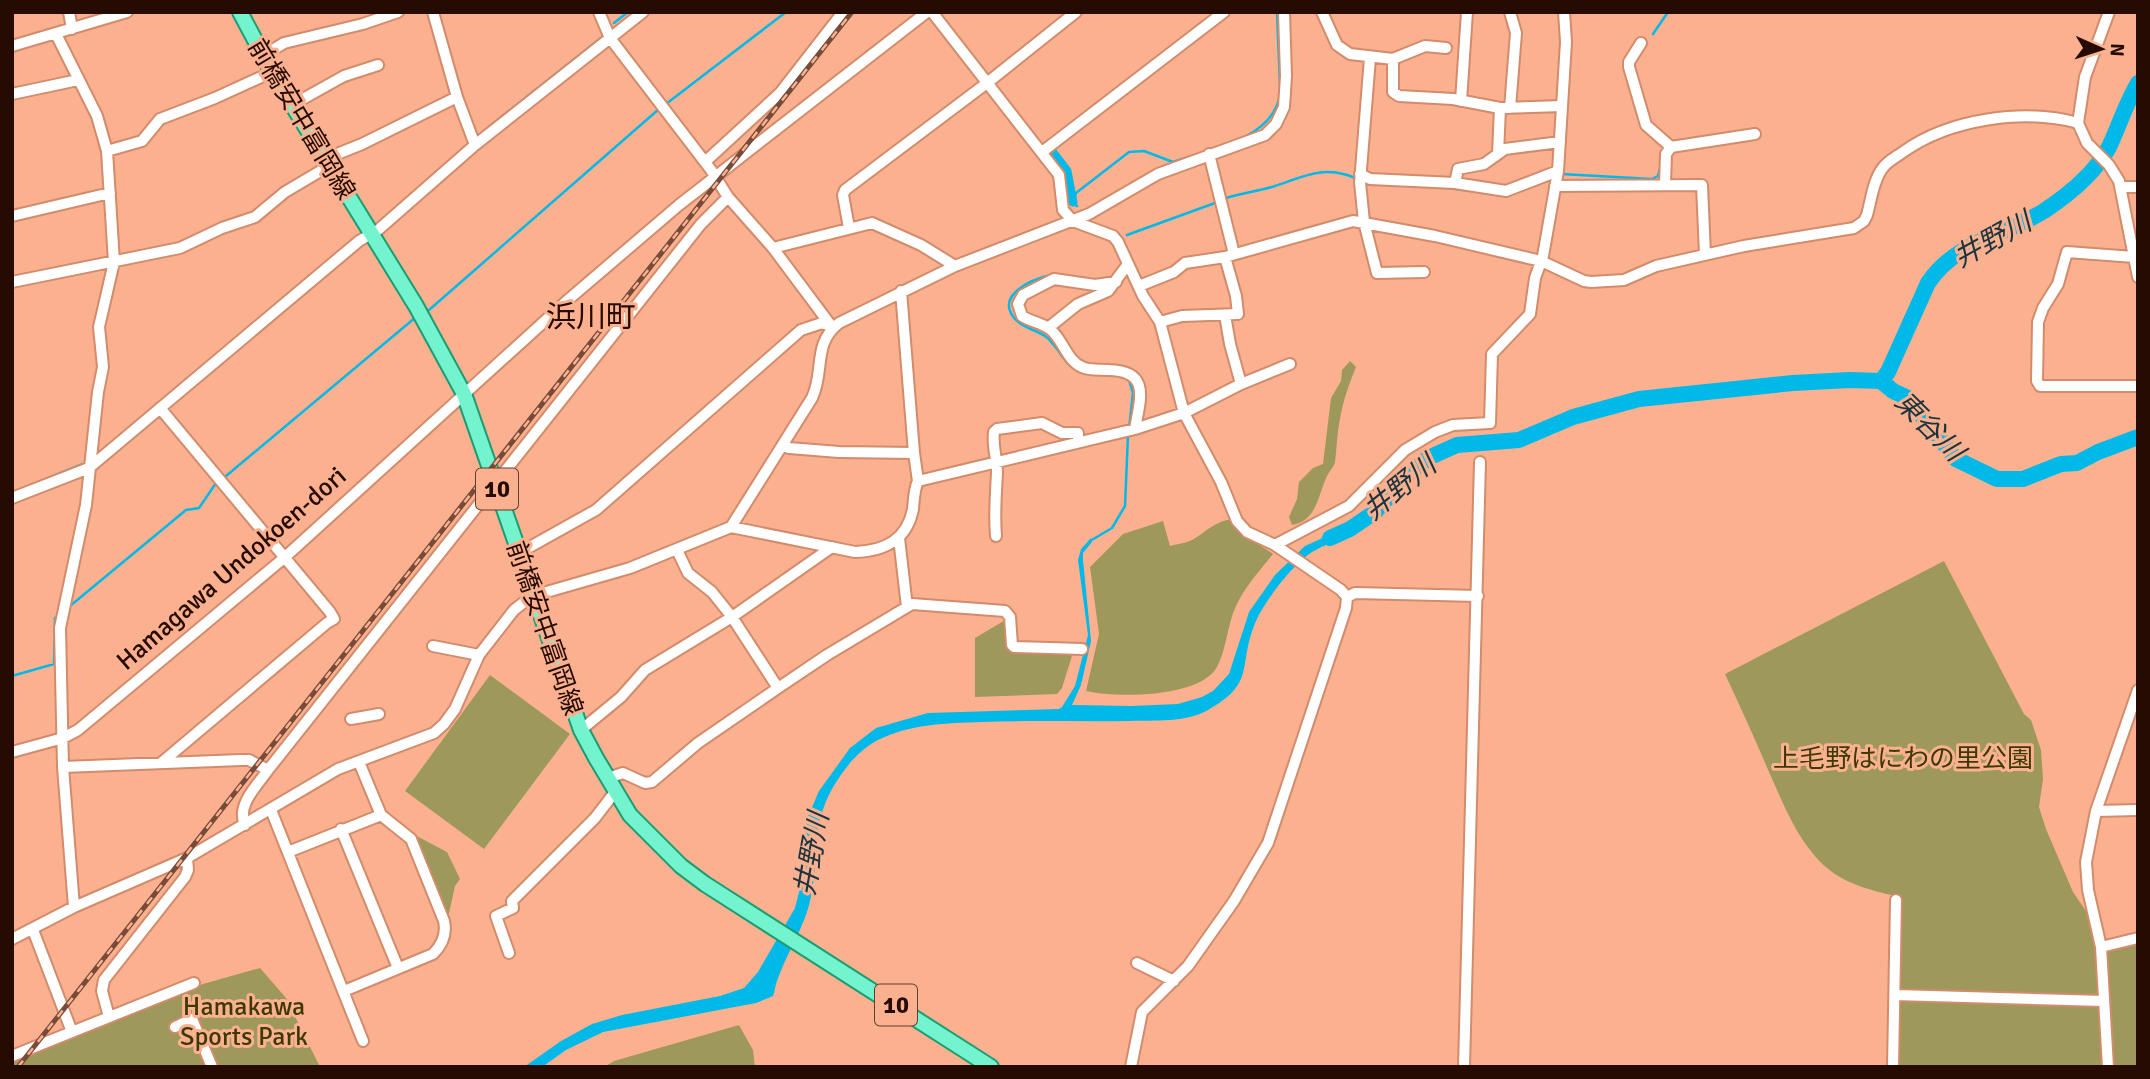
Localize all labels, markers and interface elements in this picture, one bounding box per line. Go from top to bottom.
north arrow [2066,14,2136,84]
street label: 前橋安中富岡線 [241,33,362,206]
text: N [2105,43,2129,57]
water label: 井野川 [1948,203,2040,275]
district label: 浜川町 [546,299,636,336]
water label: 東谷川 [1888,385,1973,471]
water label: 井野川 [1356,446,1445,527]
street label: Hamagawa Undokoen-dori [110,460,353,677]
road number: 10 [476,468,518,510]
street label: 前橋安中富岡線 [499,537,589,720]
park label: 上毛野はにわの里公園 [1773,743,2033,775]
water label: 井野川 [788,807,837,898]
road number: 10 [875,985,917,1026]
park label: Hamakawa Sports Park [180,991,308,1053]

